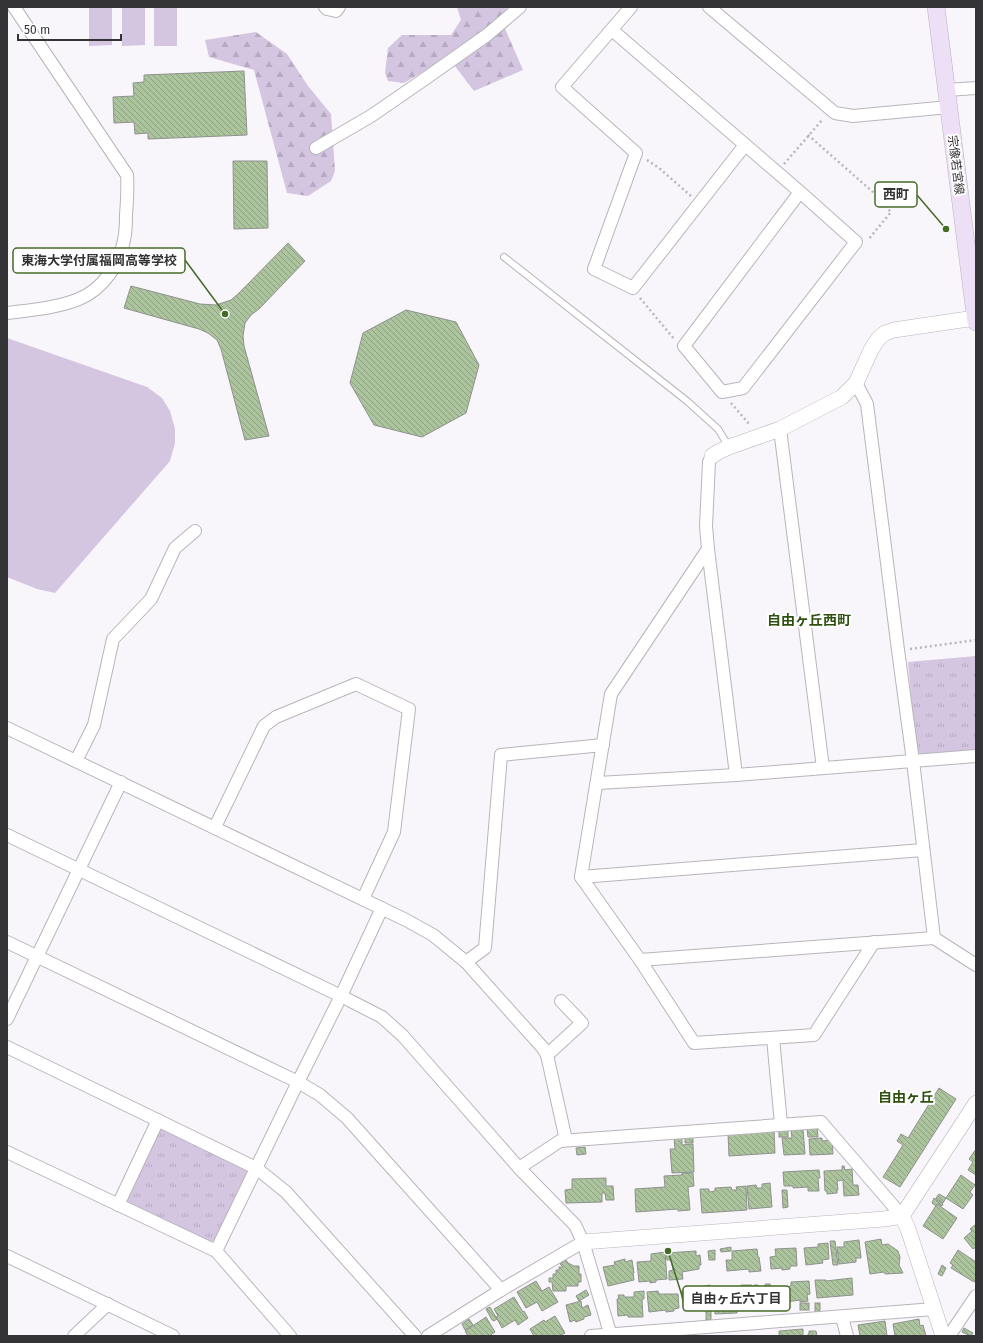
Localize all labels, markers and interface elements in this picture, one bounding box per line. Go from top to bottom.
scale bar [18,16,121,42]
text: 50 m [24,23,50,37]
street label: 宗像若宮線 [945,134,967,196]
callout: 西町 [875,182,917,207]
text: 西町 [883,187,909,202]
callout: 東海大学付属福岡高等学校 [13,248,185,273]
text: 東海大学付属福岡高等学校 [21,253,177,268]
district label: 自由ヶ丘西町 [767,612,851,629]
district label: 自由ヶ丘 [878,1089,934,1106]
callout: 自由ヶ丘六丁目 [683,1286,790,1311]
text: 自由ヶ丘六丁目 [690,1291,782,1306]

